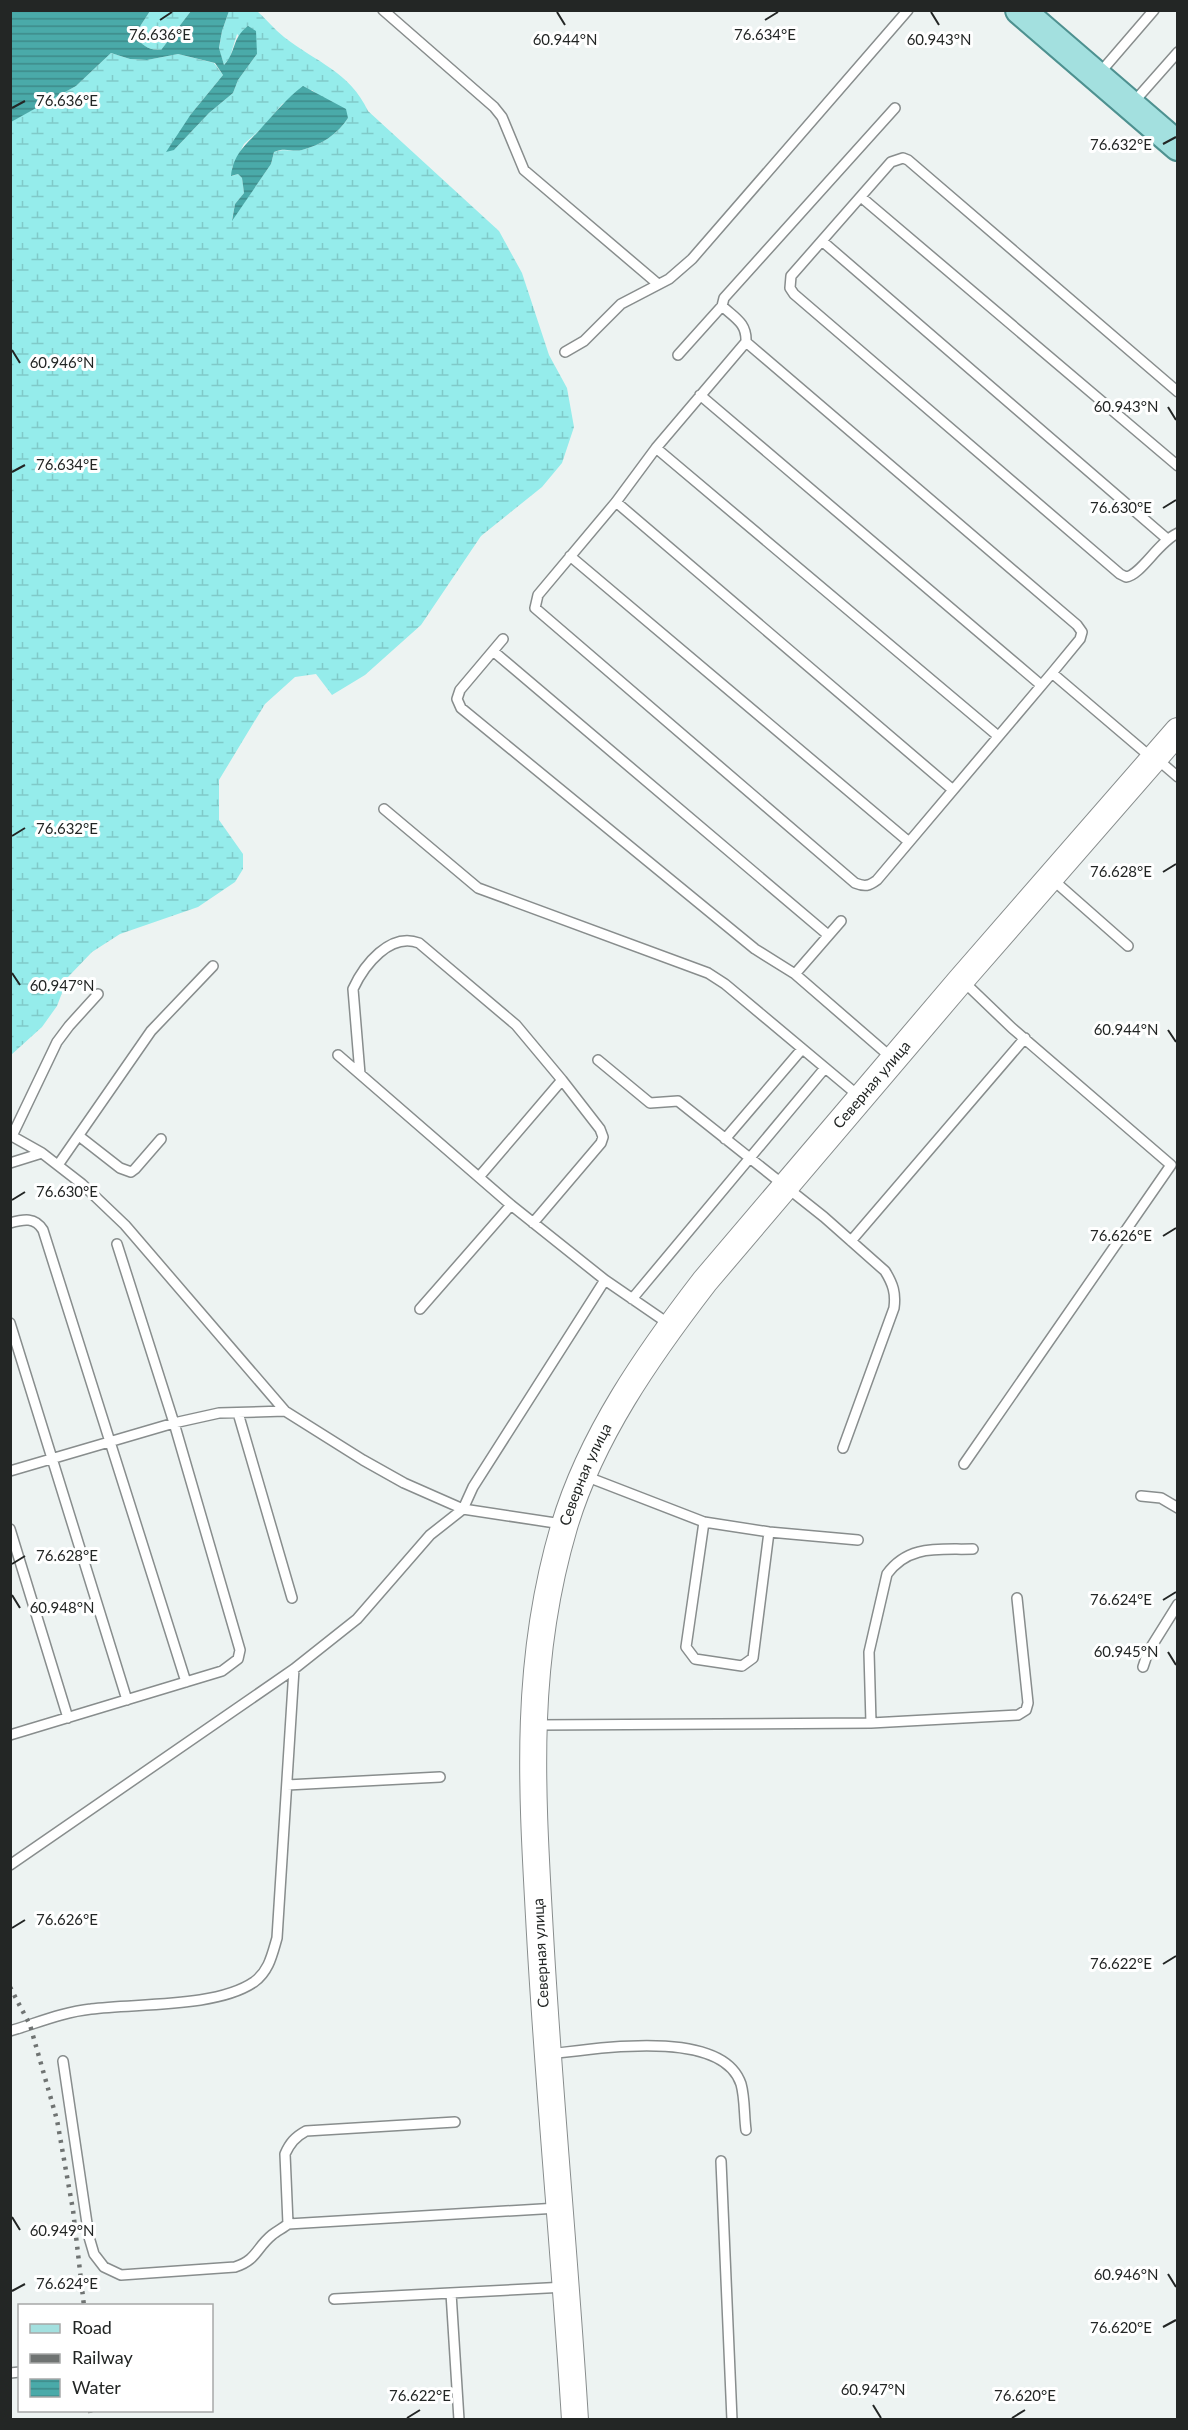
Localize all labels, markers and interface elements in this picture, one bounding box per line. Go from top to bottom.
text: 76.636°E [129,25,191,43]
text: 76.634°E [734,25,796,43]
text: 60.944°N [533,30,597,48]
text: 60.943°N [907,30,971,48]
text: 76.636°E [36,91,98,109]
text: 76.632°E [1090,135,1152,153]
text: 60.946°N [30,353,94,371]
text: 60.943°N [1094,397,1158,415]
text: 76.634°E [36,455,98,473]
text: 76.630°E [1090,498,1152,516]
text: 76.632°E [36,819,98,837]
text: 76.628°E [1090,862,1152,880]
text: 60.947°N [30,976,94,994]
text: 60.944°N [1094,1020,1158,1038]
street label: Северная улица [829,1037,914,1132]
text: 76.630°E [36,1182,98,1200]
text: 76.626°E [1090,1226,1152,1244]
street label: Северная улица [555,1420,615,1528]
text: 76.628°E [36,1546,98,1564]
text: 76.624°E [1090,1590,1152,1608]
text: 60.948°N [30,1598,94,1616]
text: 60.945°N [1094,1642,1158,1660]
street label: Северная улица [528,1898,552,2008]
text: 76.626°E [36,1910,98,1928]
text: 76.622°E [1090,1954,1152,1972]
text: 60.949°N [30,2221,94,2239]
text: 60.946°N [1094,2265,1158,2283]
text: 76.624°E [36,2274,98,2292]
legend [18,2304,213,2412]
text: Road [72,2316,112,2338]
text: 76.620°E [1090,2318,1152,2336]
text: Railway [72,2346,133,2368]
text: Water [72,2376,121,2398]
text: 60.947°N [841,2380,905,2398]
text: 76.622°E [389,2386,451,2404]
text: 76.620°E [994,2386,1056,2404]

